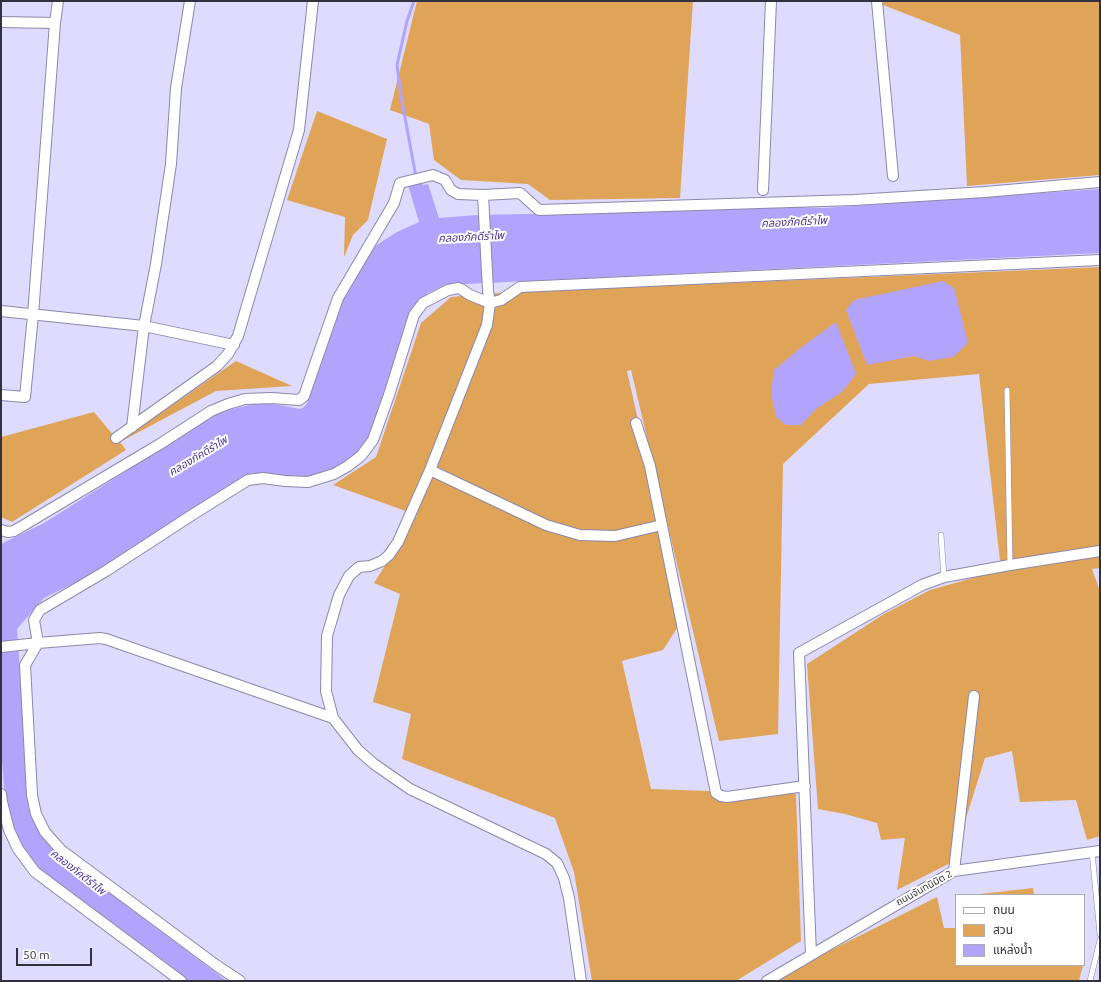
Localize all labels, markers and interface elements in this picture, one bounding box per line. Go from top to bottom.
water label: คลองภัคดีรำไพ [761,214,827,230]
water label: คลองภัคดีรำไพ [438,229,504,245]
water label: คลองภัคดีรำไพ [166,433,230,479]
water label: คลองภัคดีรำไพ [48,846,108,898]
street label: ถนนจันทนิมิต 2 [894,868,954,908]
legend [955,894,1085,966]
text: ถนน [993,903,1015,916]
text: สวน [993,923,1013,936]
scale bar [18,940,94,966]
text: แหล่งน้ำ [993,943,1032,956]
text: 50 m [23,948,50,961]

